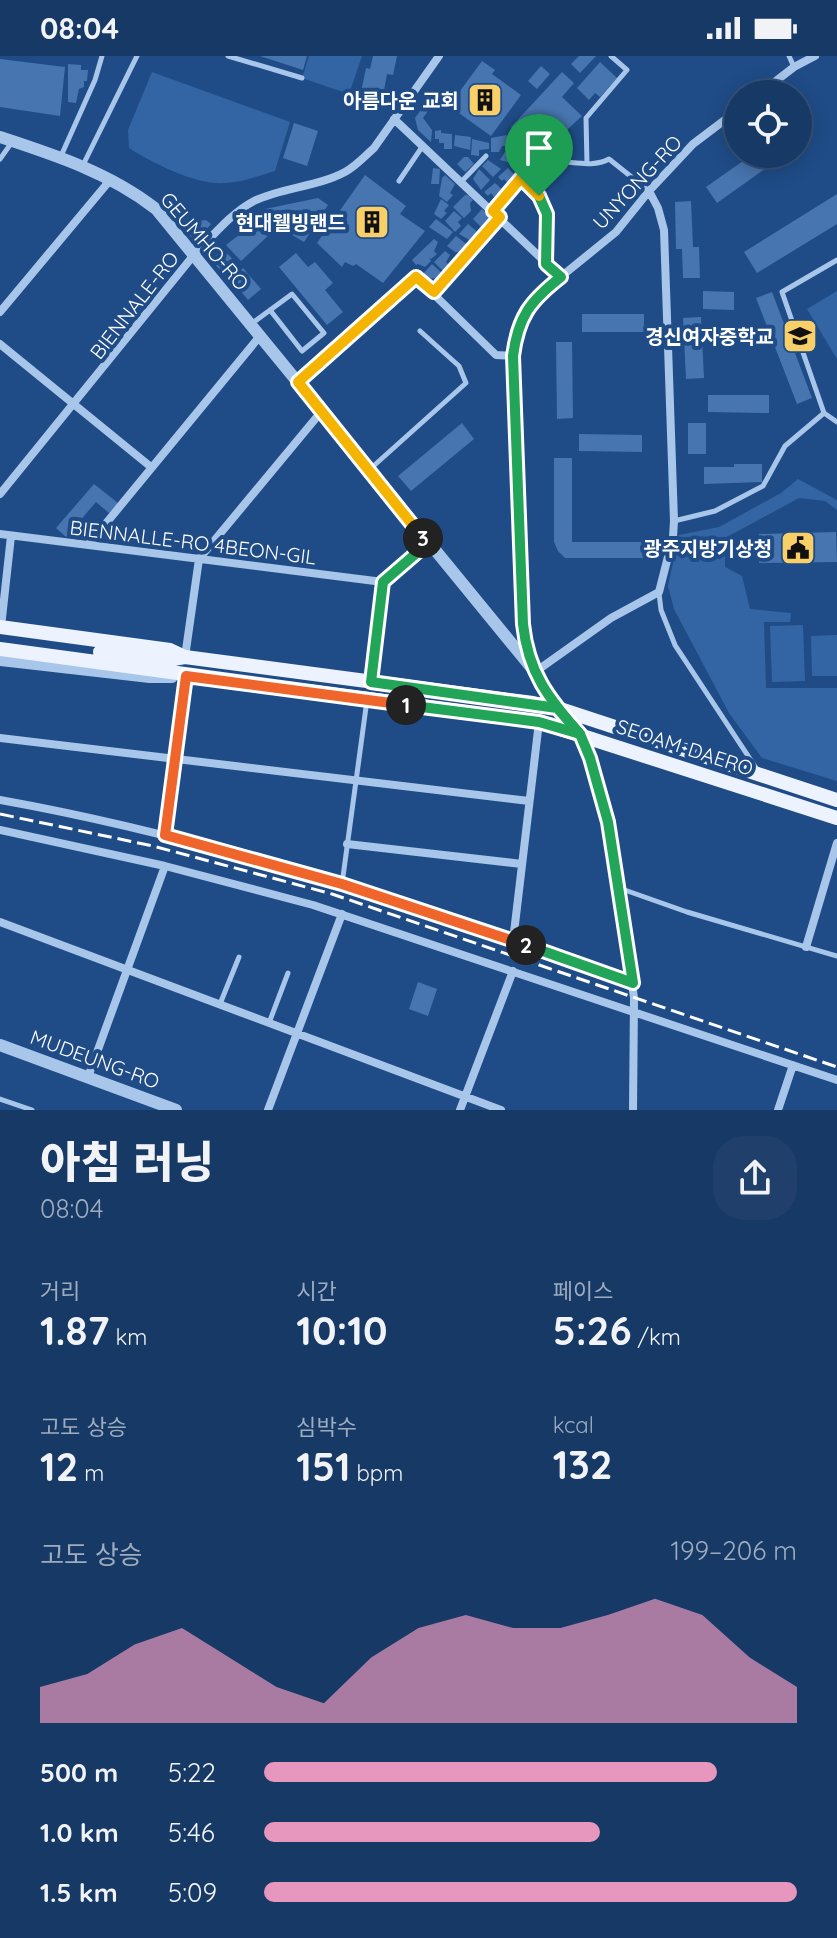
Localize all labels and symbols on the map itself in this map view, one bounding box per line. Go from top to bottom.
building icon: 아름다운 교회 [466,81,504,119]
place label: 아름다운 교회 [343,88,459,113]
pin [505,114,573,196]
street label: UNYONG-RO [587,130,687,234]
street label: GEUMHO-RO [156,187,254,295]
building icon: 현대웰빙랜드 [353,203,391,241]
place label: 현대웰빙랜드 [236,210,346,235]
street label: BIENNALE-RO [84,246,184,364]
school or university icon: 경신여자중학교 [781,317,819,355]
place label: 경신여자중학교 [645,324,774,349]
street label: BIENNALLE-RO 4BEON-GIL [68,514,318,570]
pin: 3 [403,518,443,558]
public building icon: 광주지방기상청 [779,529,817,567]
place label: 광주지방기상청 [643,536,772,561]
pin: 1 [386,685,426,725]
street label: SEOAM-DAERO [614,713,756,781]
pin: 2 [506,925,546,965]
street label: MUDEUNG-RO [27,1024,163,1094]

